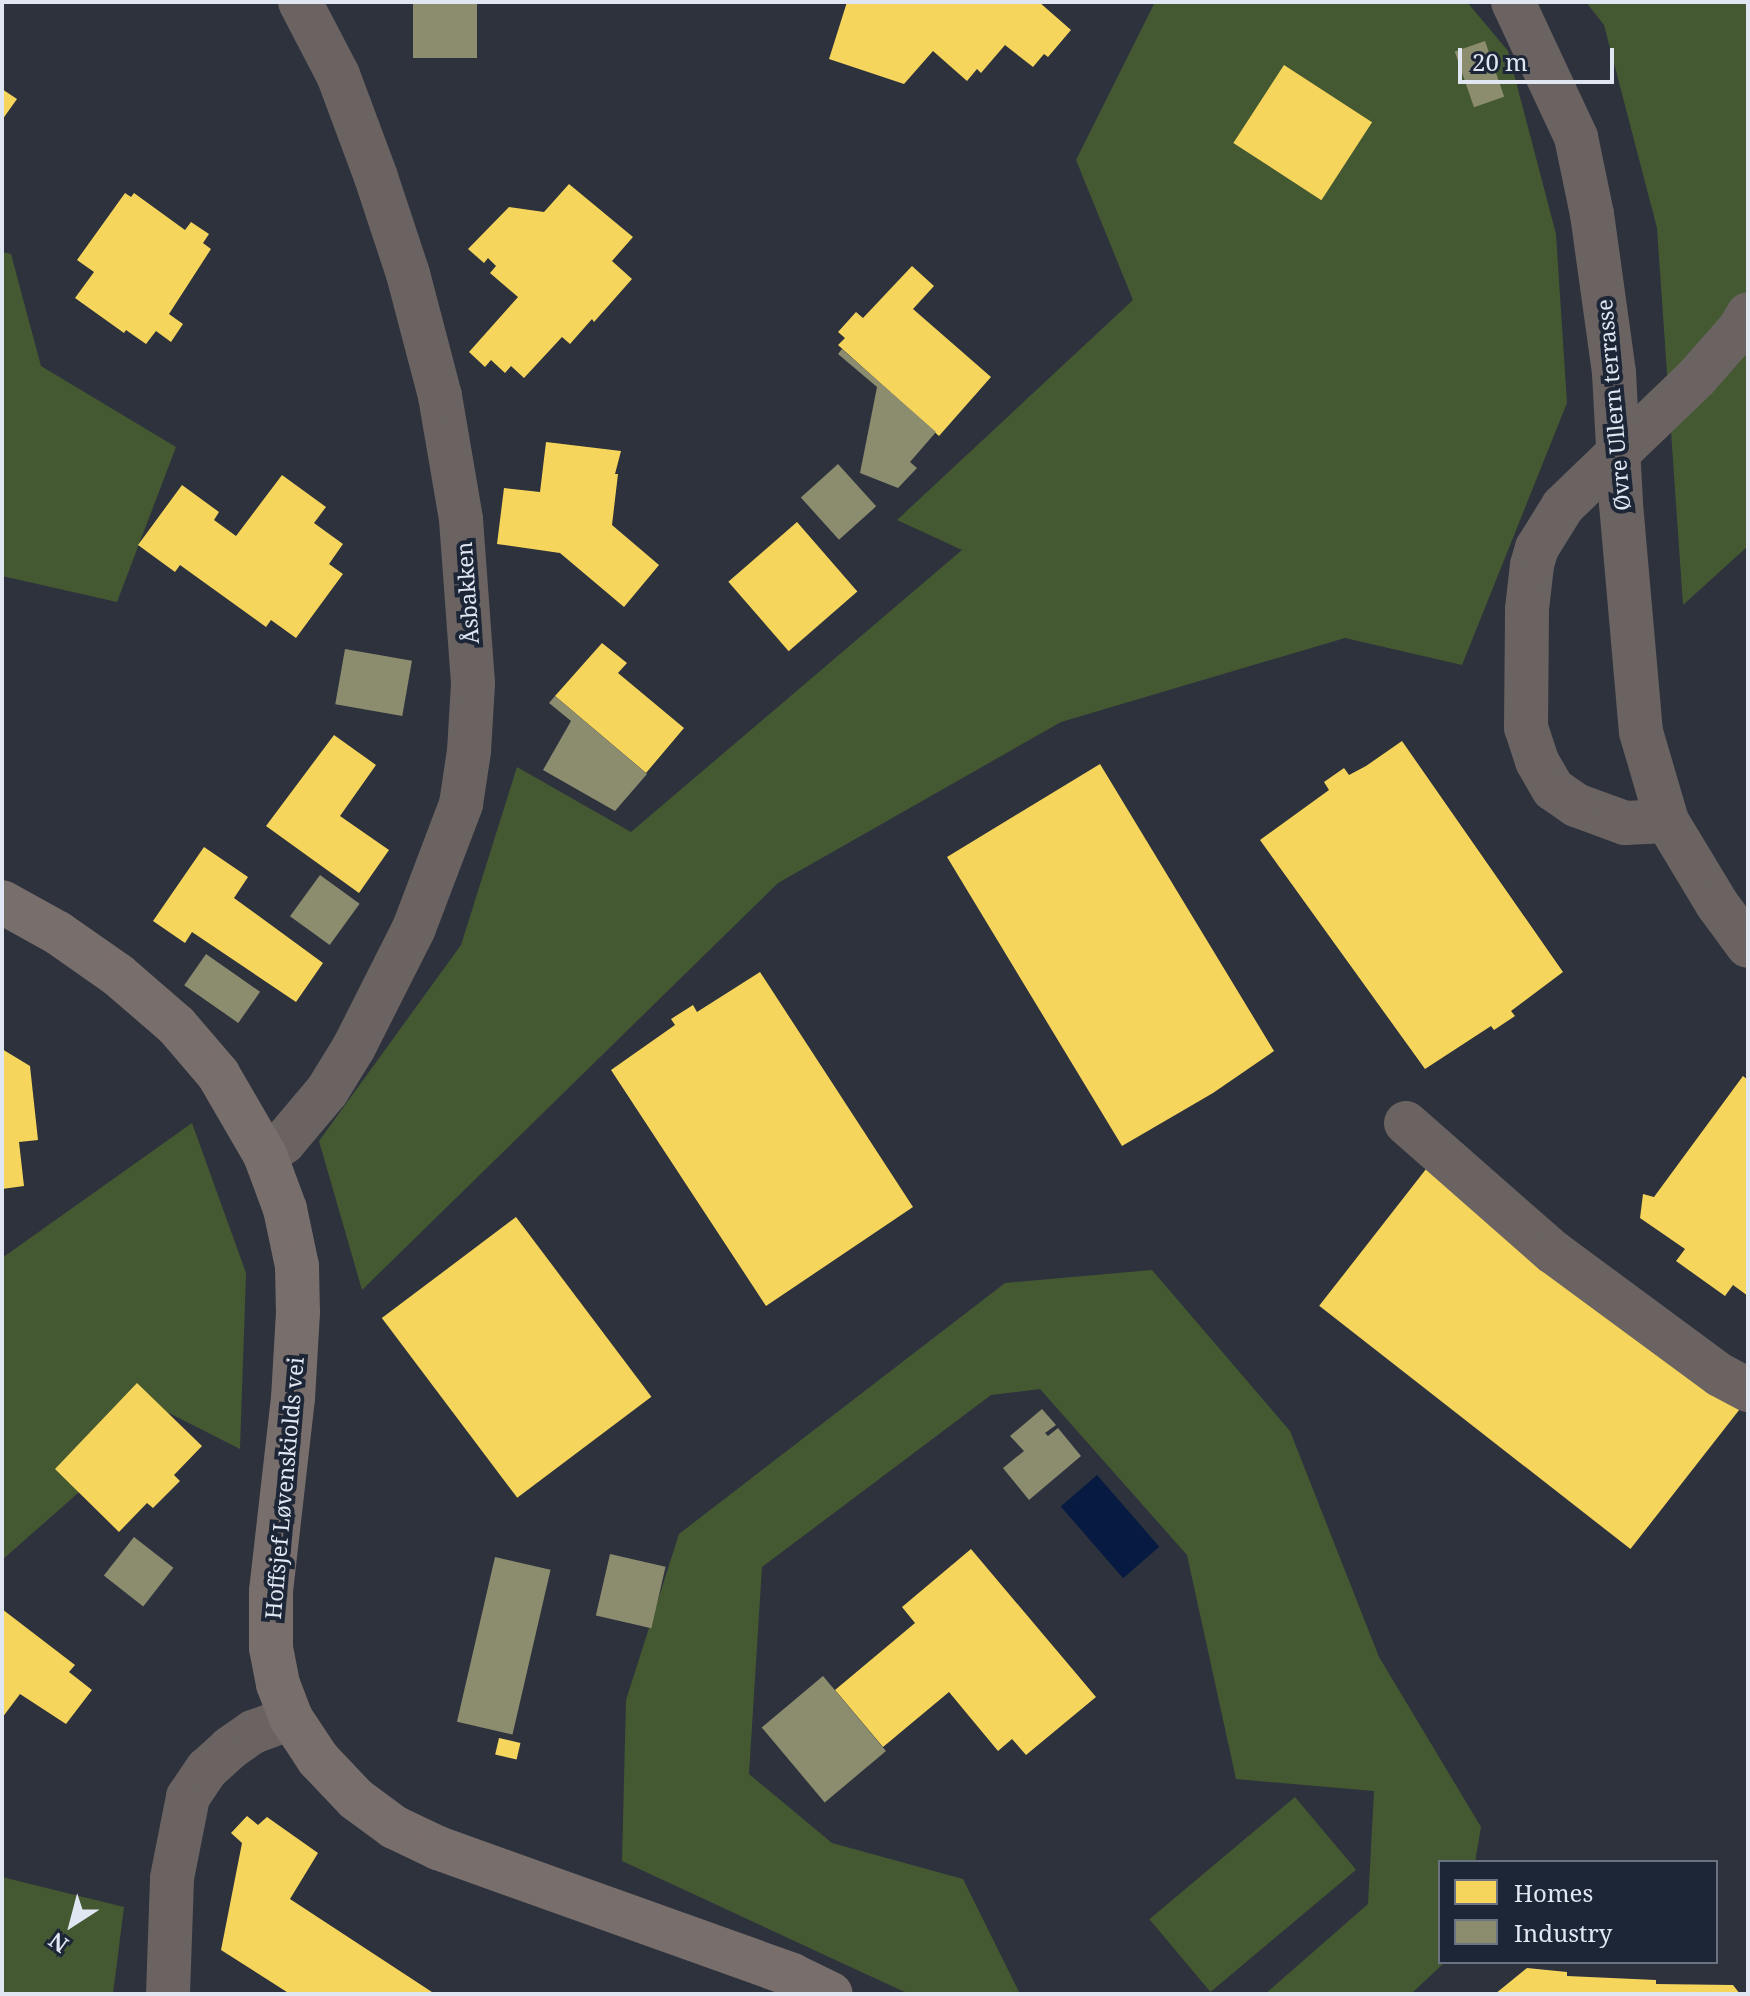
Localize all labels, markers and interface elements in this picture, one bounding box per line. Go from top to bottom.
scale bar [1462,32,1618,82]
text: 20 m [1472,45,1528,78]
street label: Øvre Ullern terrasse [1591,298,1635,512]
street label: Åsbakken [450,541,484,645]
street label: Hoffsjef Løvenskiolds vei [259,1356,309,1620]
legend [1438,1860,1718,1964]
text: Homes [1514,1876,1593,1909]
north arrow [32,1884,112,1964]
text: Industry [1514,1916,1612,1949]
text: N [42,1926,74,1961]

